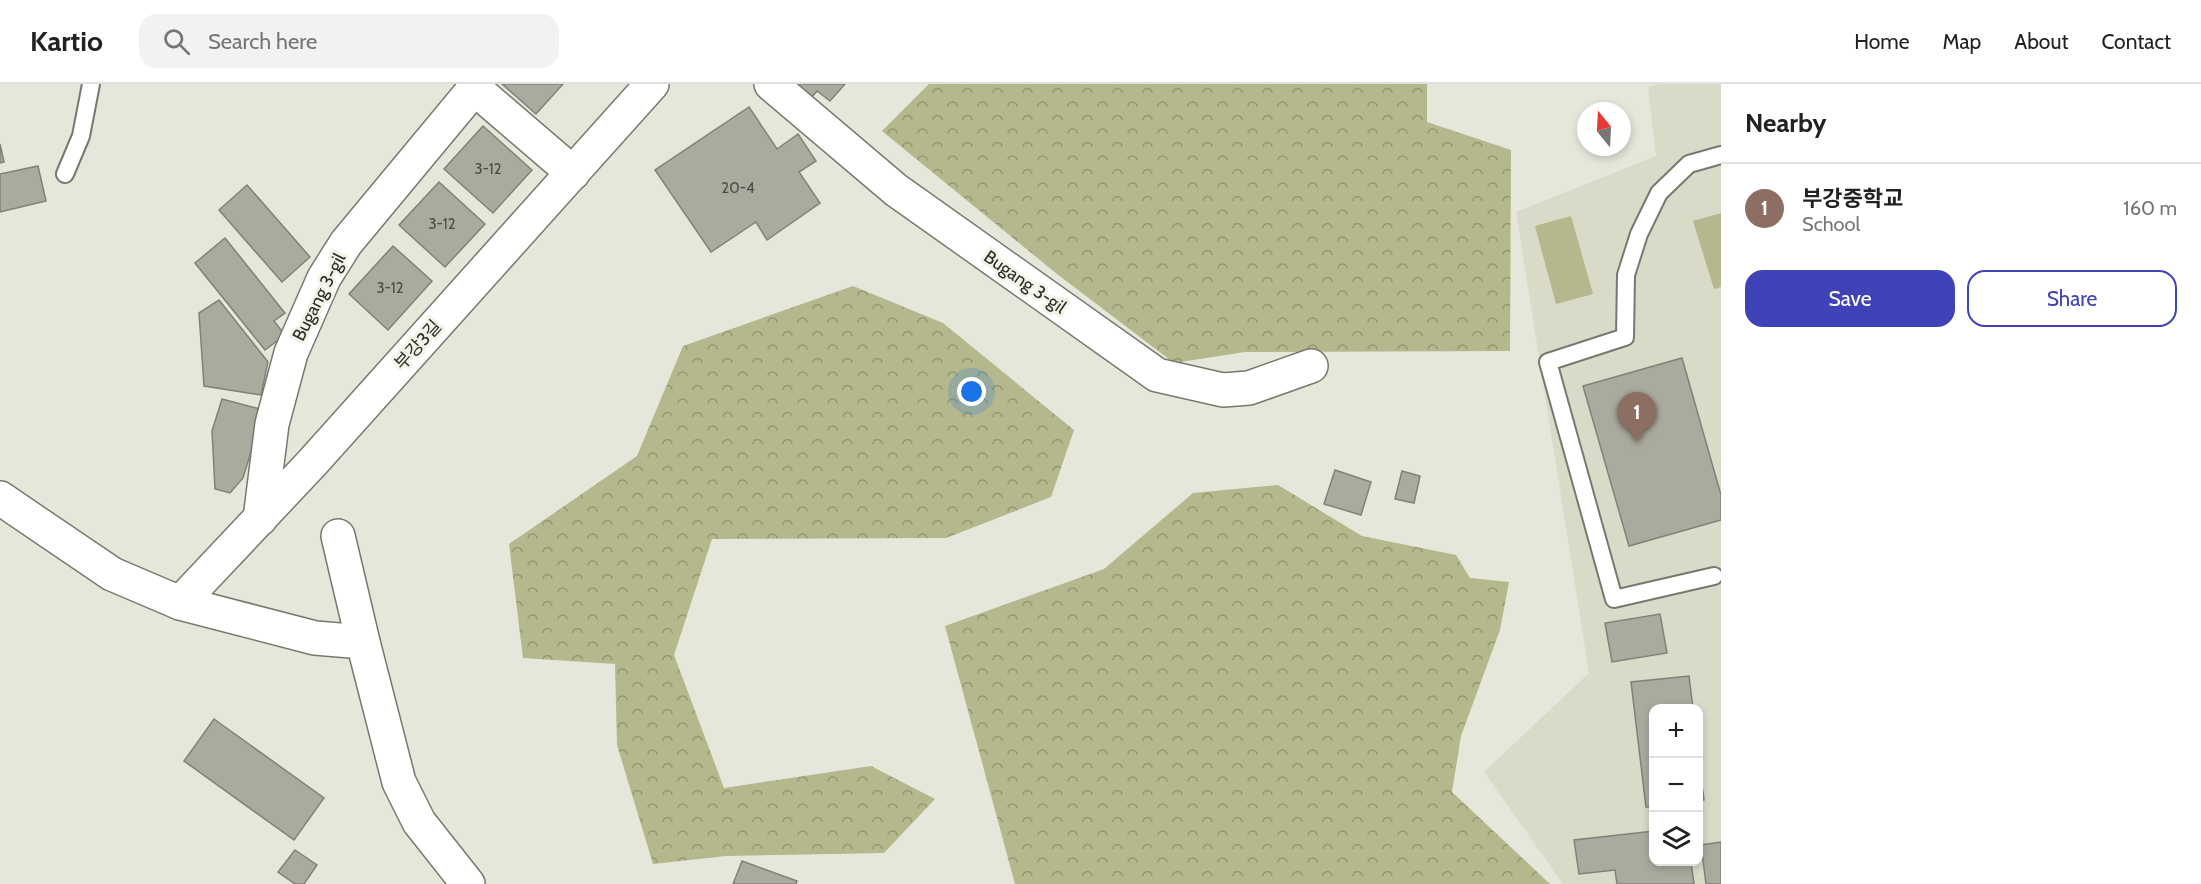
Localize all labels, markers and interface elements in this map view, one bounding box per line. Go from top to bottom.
search box [139,14,559,68]
text: Kartio [30,24,103,58]
icon: search [160,25,193,58]
text: Search here [208,28,317,55]
text: Home [1854,29,1910,54]
text: Map [1943,29,1981,54]
text: About [2014,29,2068,54]
text: Contact [2101,29,2171,54]
north arrow [1577,102,1631,156]
text: Nearby [1745,107,1826,139]
house number: 3-12 [475,160,502,178]
house number: 20-4 [721,179,755,197]
text: 부강중학교 [1802,185,1903,212]
text: 1 [1761,196,1768,220]
text: 160 m [2123,196,2177,220]
text: School [1802,212,1860,236]
house number: 3-12 [429,215,456,233]
street label: Bugang 3-gil [980,246,1071,319]
street label: Bugang 3-gil [288,249,351,345]
button: Save [1745,270,1955,327]
button: Share [1967,270,2177,327]
house number: 3-12 [377,279,404,297]
street label: 부강3길 [390,316,446,374]
your location [957,377,986,406]
pin: 1 [1618,392,1656,442]
map controls [1649,704,1703,866]
button: + [1649,704,1703,758]
button: − [1649,758,1703,812]
button: layers [1649,812,1703,866]

